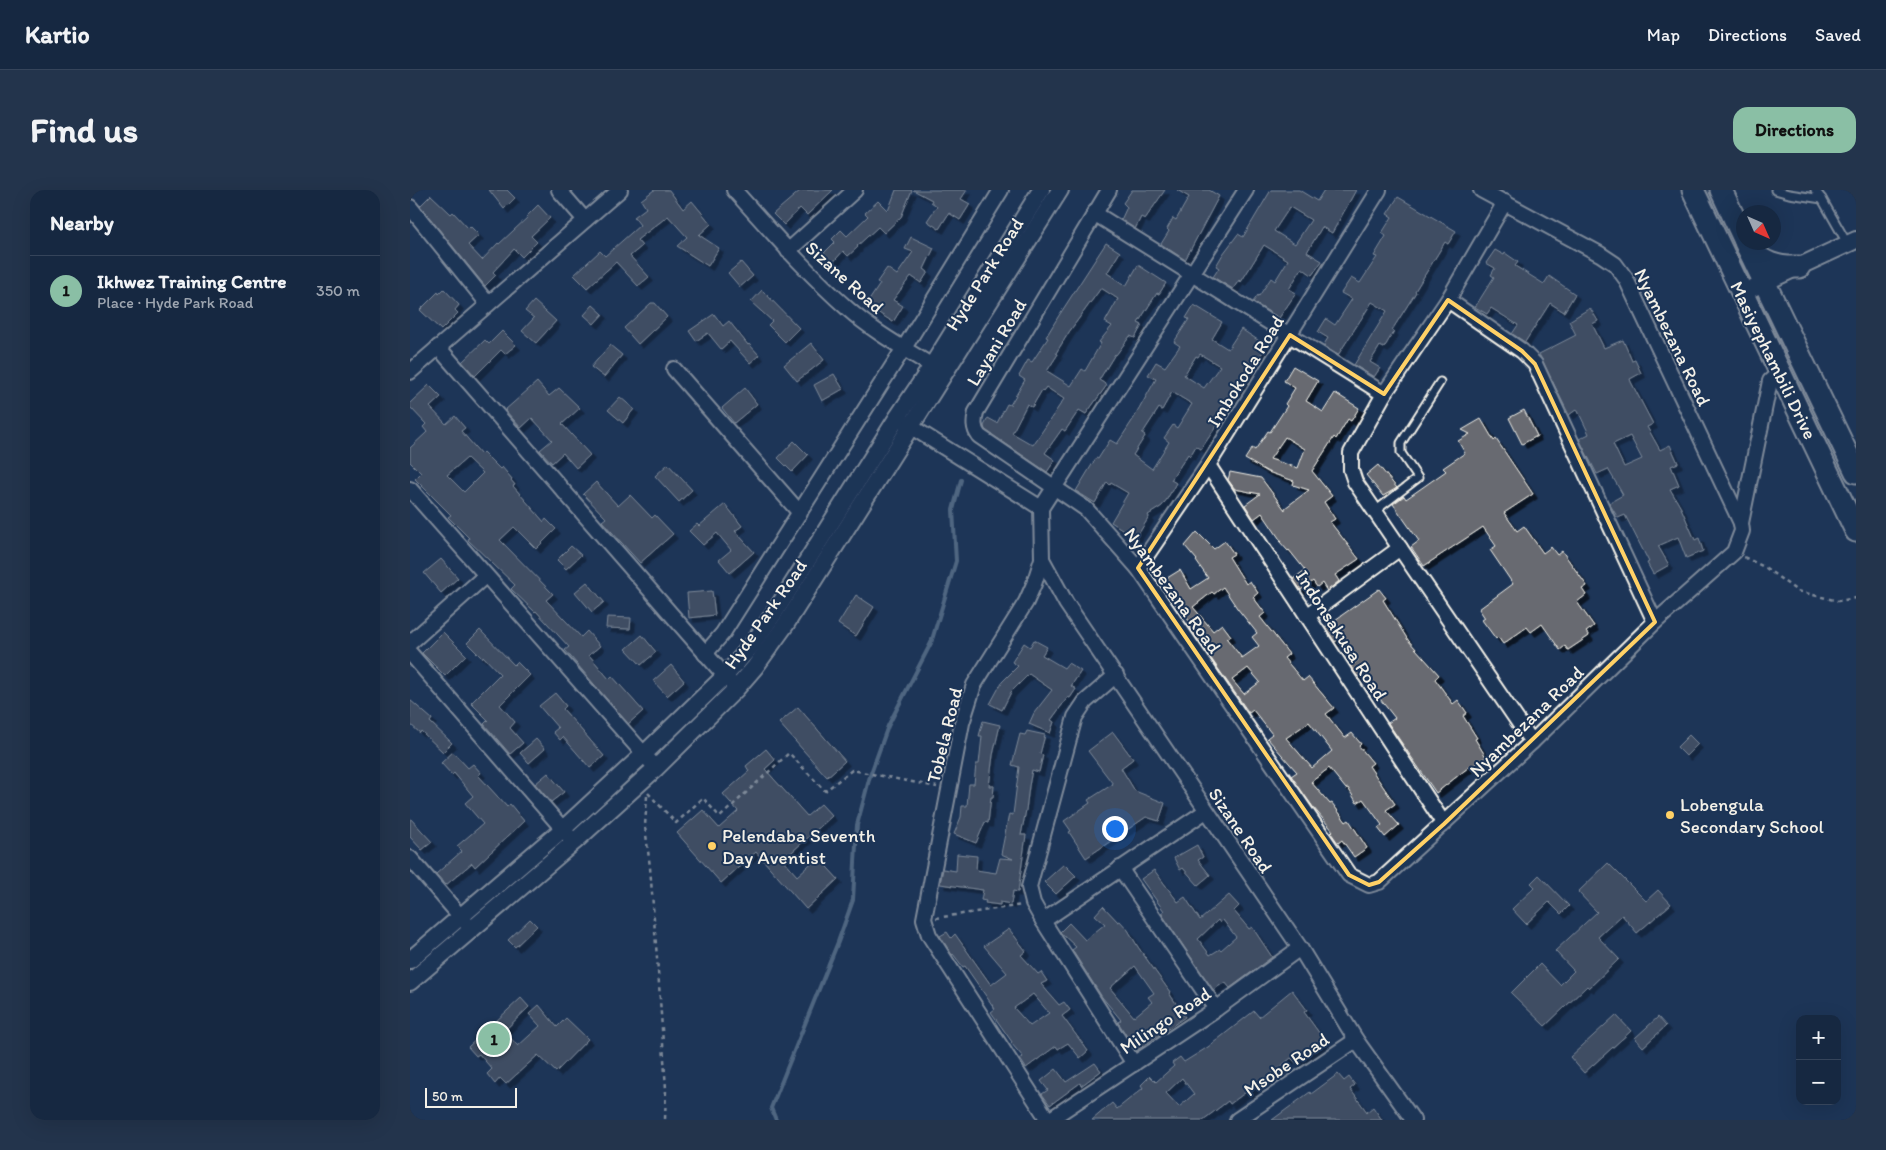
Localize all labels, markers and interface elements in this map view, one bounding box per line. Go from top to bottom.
text: Kartio [25,20,90,49]
text: Map [1647,24,1680,46]
text: Directions [1708,24,1787,46]
text: Saved [1815,24,1861,46]
button: Directions [1733,107,1856,153]
text: Find us [30,109,138,151]
north arrow [1736,205,1781,250]
text: Nearby [50,210,114,235]
street label: Hyde Park Road [941,214,1028,335]
street label: Sizane Road [801,236,889,319]
street label: Nyambezana Road [1629,265,1716,410]
text: Ikhwez Training Centre [97,270,286,293]
street label: Masiyephambili Drive [1725,277,1822,443]
text: 1 [62,281,70,300]
text: 350 m [316,281,360,300]
text: Place · Hyde Park Road [97,293,253,312]
street label: Layani Road [961,294,1032,390]
street label: Imbokoda Road [1202,311,1289,431]
street label: Nyambezana Road [1119,523,1226,658]
street label: Hyde Park Road [719,555,812,674]
street label: Indonsakusa Road [1291,566,1393,705]
street label: Nyambezana Road [1464,660,1589,782]
street label: Tobela Road [922,684,968,785]
street label: Sizane Road [1204,783,1278,878]
place label: Lobengula Secondary School [1680,793,1825,838]
marker: Lobengula Secondary School [1664,809,1676,821]
your location [1102,816,1128,842]
place label: Pelendaba Seventh Day Aventist [722,824,876,869]
marker: Pelendaba Seventh Day Aventist [706,840,718,852]
street label: Milingo Road [1115,981,1216,1059]
map controls [1796,1015,1841,1105]
button: + [1796,1015,1841,1060]
pin: 1 [478,1020,510,1058]
street label: Msobe Road [1239,1027,1334,1101]
button: − [1796,1060,1841,1105]
scale bar [425,1085,518,1108]
text: 50 m [432,1088,463,1105]

